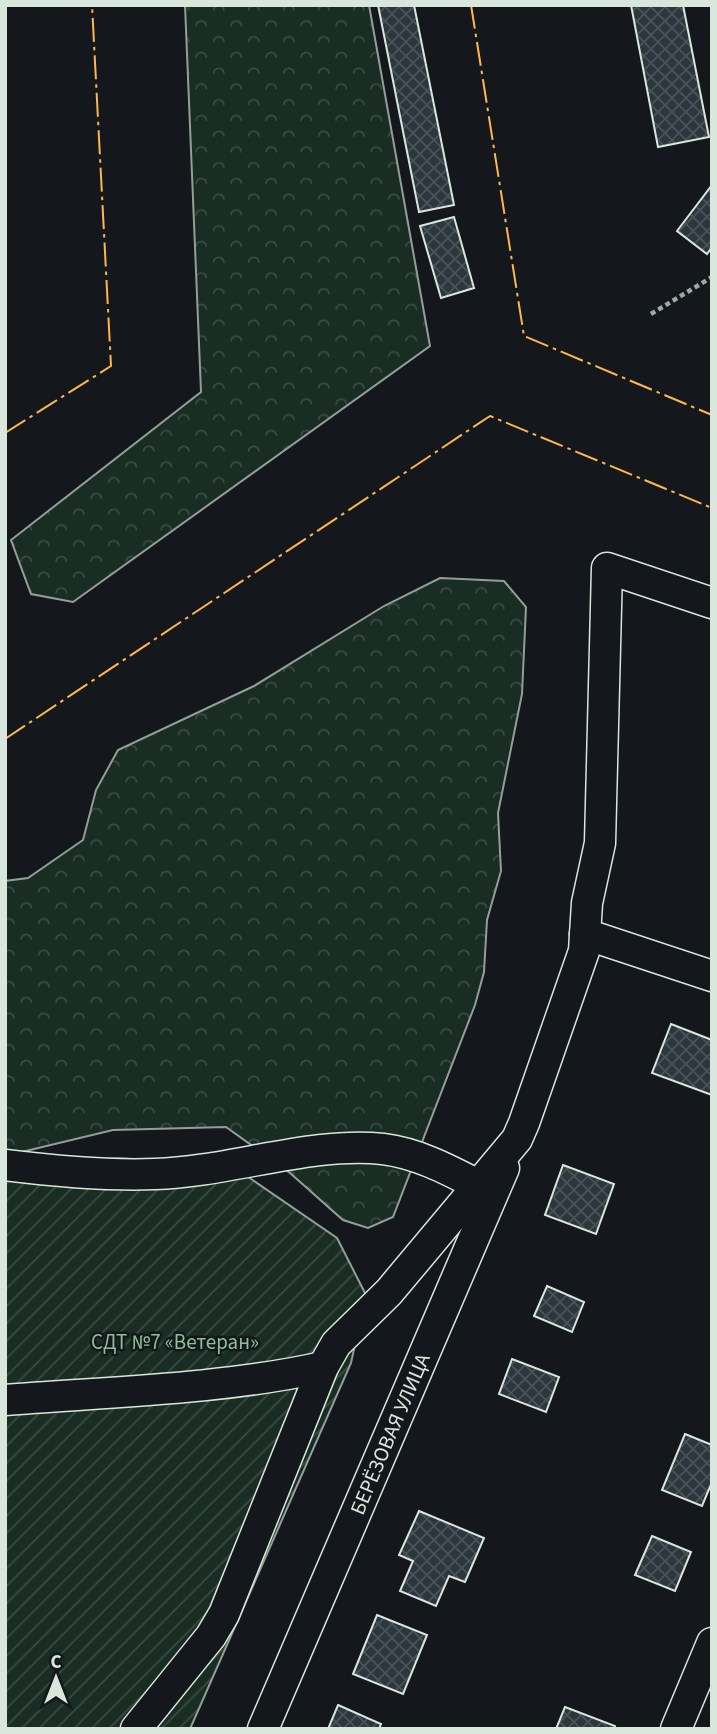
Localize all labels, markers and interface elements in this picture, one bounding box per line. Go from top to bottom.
park label: СДТ №7 «Ветеран» [91,1327,259,1357]
street label: БЕРЁЗОВАЯ УЛИЦА [342,1348,438,1519]
north arrow [21,1643,91,1713]
text: С [50,1649,62,1676]

